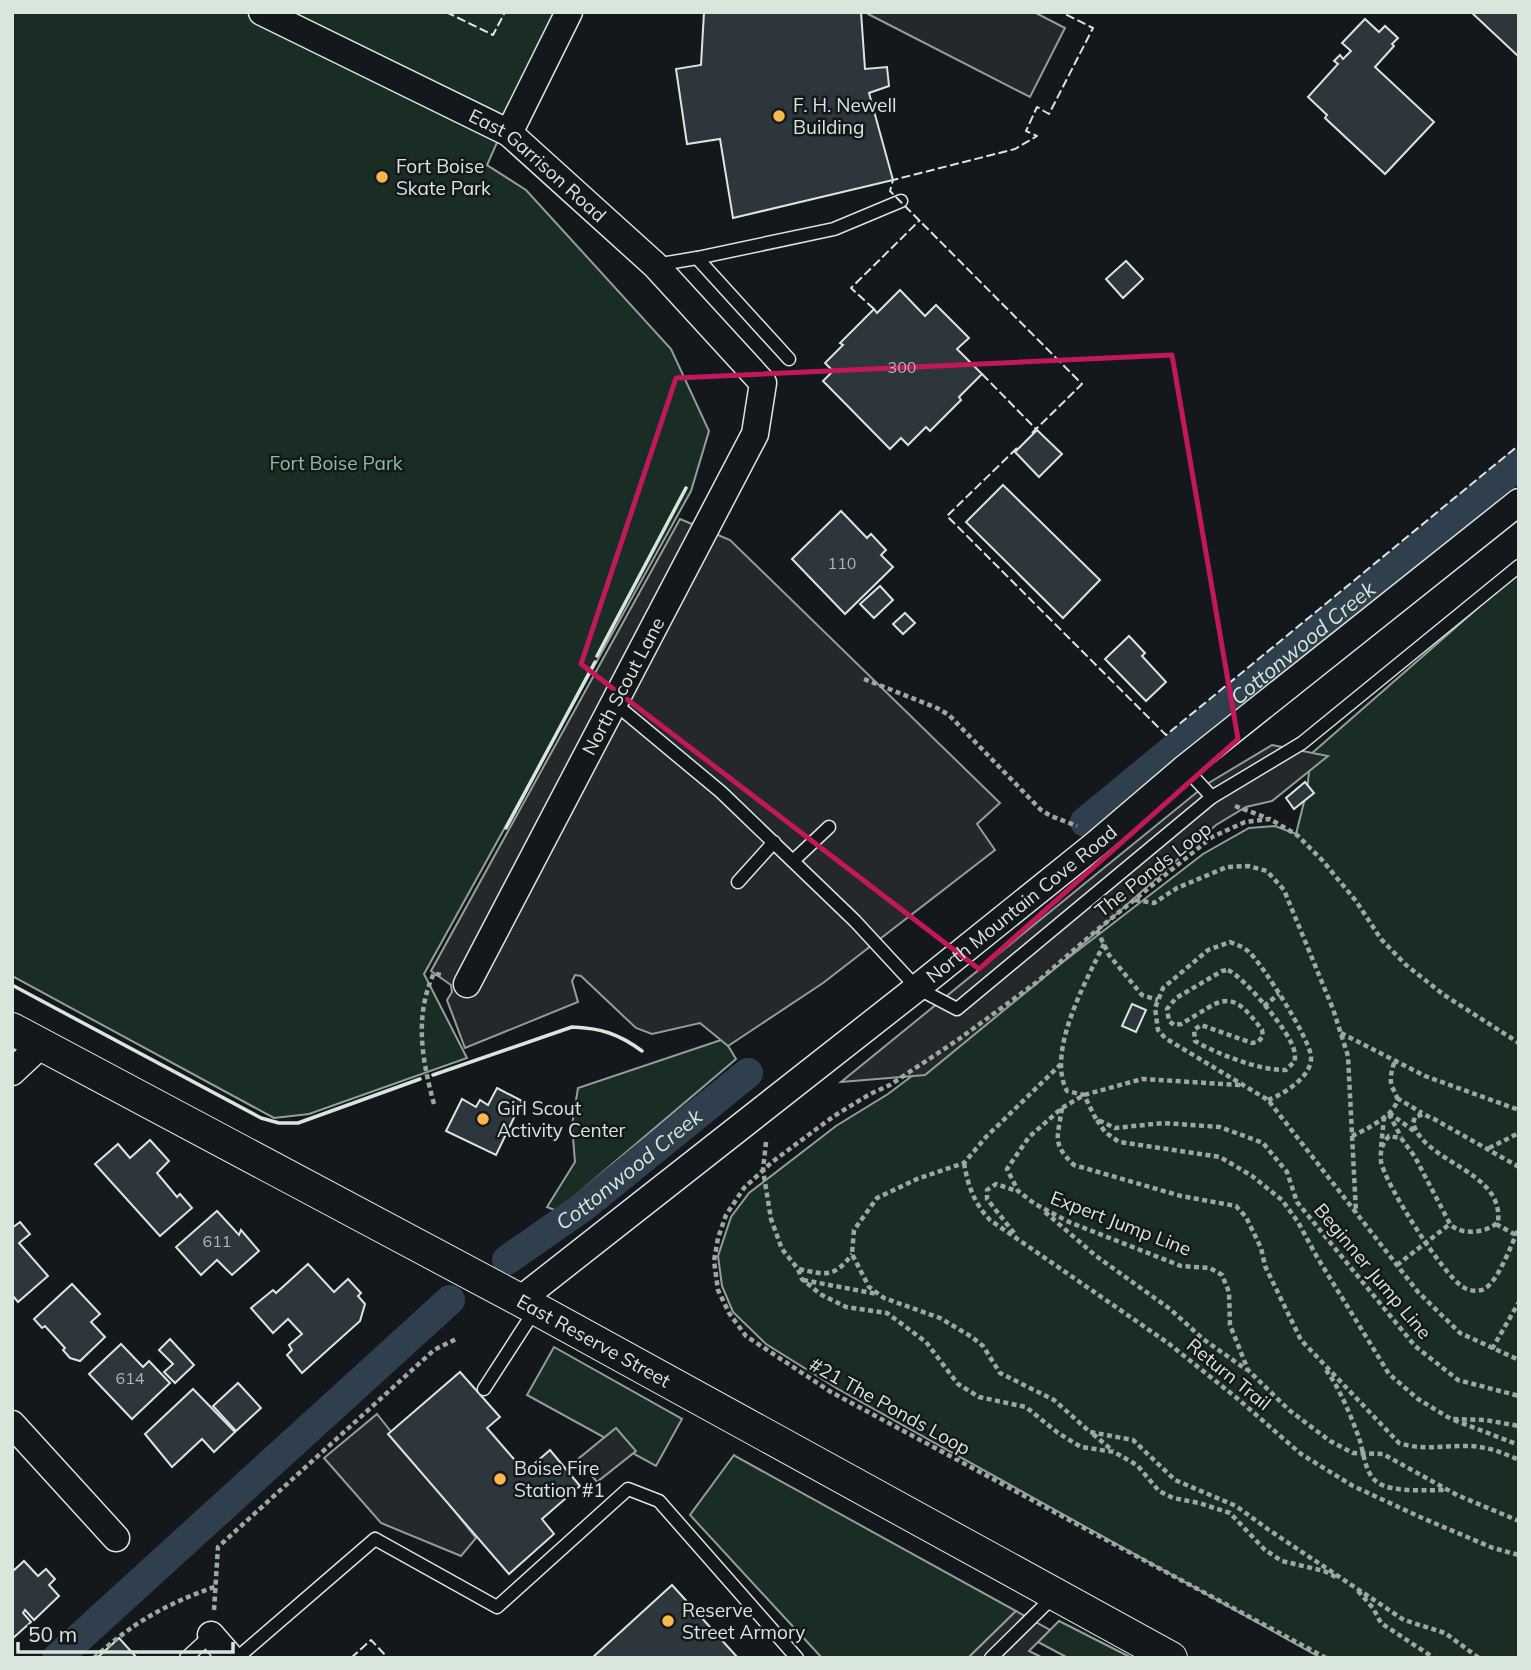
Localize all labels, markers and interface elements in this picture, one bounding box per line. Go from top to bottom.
place label: F. H. Newell Building [793,93,896,139]
street label: East Garrison Road [465,103,611,227]
marker: F. H. Newell Building [771,108,787,124]
place label: Fort Boise Skate Park [396,154,491,200]
marker: Fort Boise Skate Park [374,169,390,185]
house number: 300 [888,357,916,377]
park label: Fort Boise Park [269,451,403,475]
house number: 110 [828,553,856,573]
water label: Cottonwood Creek [1225,575,1381,710]
street label: North Scout Lane [577,613,669,759]
street label: The Ponds Loop [1090,816,1216,922]
street label: North Mountain Cove Road [921,820,1122,988]
place label: Girl Scout Activity Center [497,1096,626,1142]
water label: Cottonwood Creek [550,1102,708,1235]
marker: Girl Scout Activity Center [475,1111,491,1127]
street label: Expert Jump Line [1047,1185,1195,1261]
street label: Beginner Jump Line [1309,1198,1437,1344]
house number: 611 [203,1231,231,1251]
street label: East Reserve Street [513,1289,675,1393]
street label: Return Trail [1182,1333,1276,1415]
street label: #21 The Ponds Loop [805,1352,975,1460]
house number: 614 [116,1368,145,1388]
place label: Boise Fire Station #1 [514,1456,605,1502]
marker: Boise Fire Station #1 [492,1471,508,1487]
place label: Reserve Street Armory [682,1598,805,1644]
scale bar [18,1610,233,1654]
marker: Reserve Street Armory [660,1613,676,1629]
text: 50 m [28,1621,77,1647]

